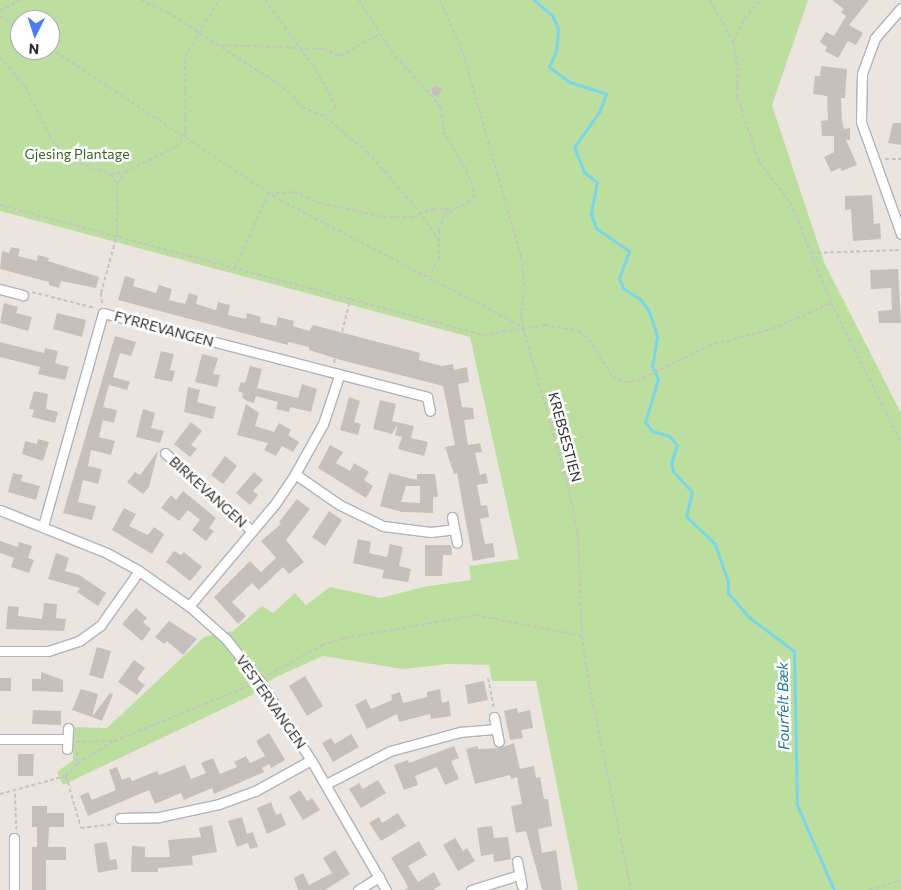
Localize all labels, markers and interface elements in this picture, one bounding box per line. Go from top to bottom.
north arrow [10,10,60,60]
text: N [28,41,40,58]
park label: Gjesing Plantage [24,146,130,162]
street label: FYRREVANGEN [112,308,216,350]
street label: KREBSESTIEN [545,390,585,484]
street label: BIRKEVANGEN [166,453,250,531]
street label: VESTERVANGEN [232,652,310,752]
water label: Fourfelt Bæk [773,662,793,750]

